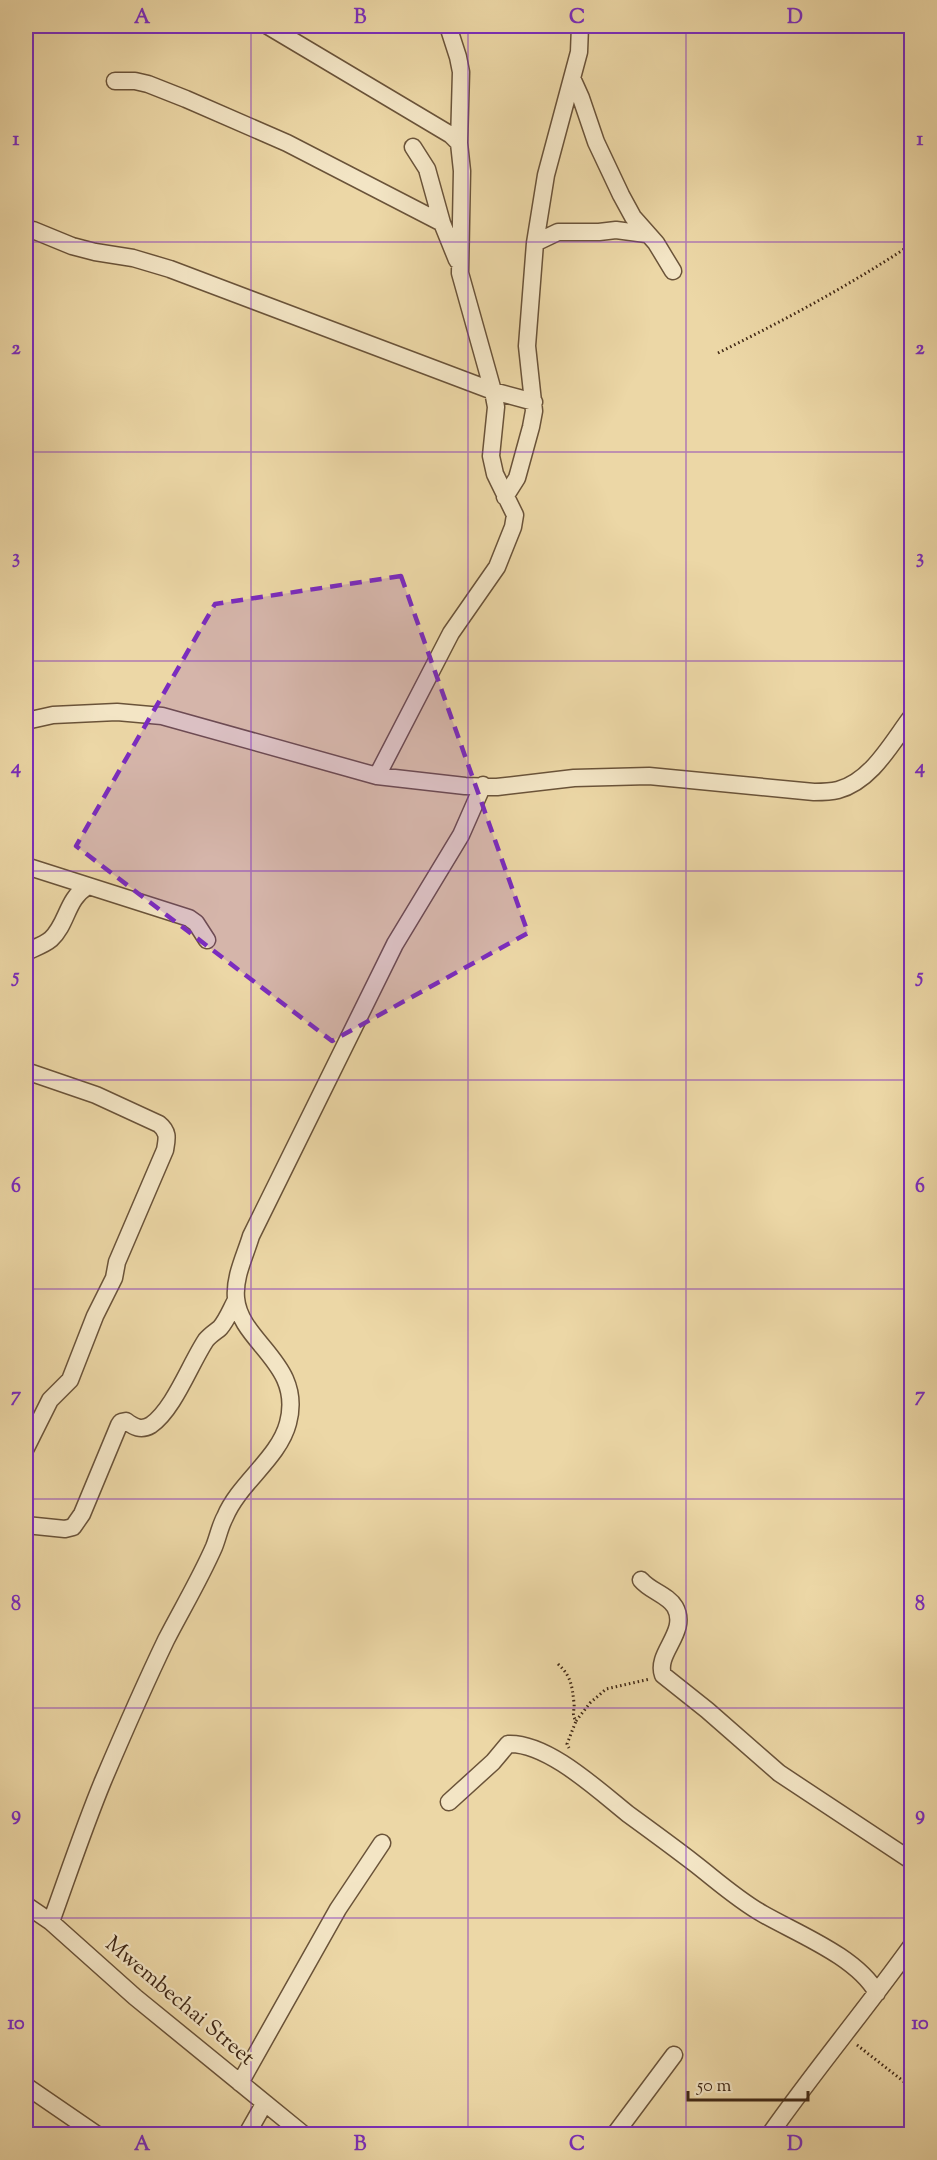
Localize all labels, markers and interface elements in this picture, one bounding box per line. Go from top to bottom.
text: A [134,4,151,33]
text: B [354,4,367,33]
text: C [569,4,585,33]
text: D [787,4,803,33]
text: 1 [13,126,20,155]
text: 1 [917,126,924,155]
text: 2 [11,335,21,364]
text: 2 [915,335,925,364]
text: 3 [12,544,20,573]
text: 3 [916,544,924,573]
text: 4 [10,754,21,783]
text: 4 [914,754,925,783]
text: 5 [11,963,20,992]
text: 5 [915,963,924,992]
text: 6 [11,1173,21,1202]
text: 6 [915,1173,925,1202]
text: 7 [11,1382,22,1411]
text: 7 [915,1382,926,1411]
text: 8 [11,1591,21,1620]
text: 8 [915,1591,925,1620]
text: 9 [11,1801,21,1830]
text: 9 [915,1801,925,1830]
street label: Mwembechai Street [97,1930,261,2075]
text: 10 [7,2010,25,2039]
text: 10 [911,2010,929,2039]
scale bar [688,2064,808,2102]
text: 50 m [696,2074,732,2100]
text: A [134,2131,151,2160]
text: B [354,2131,367,2160]
text: C [569,2131,585,2160]
text: D [787,2131,803,2160]

